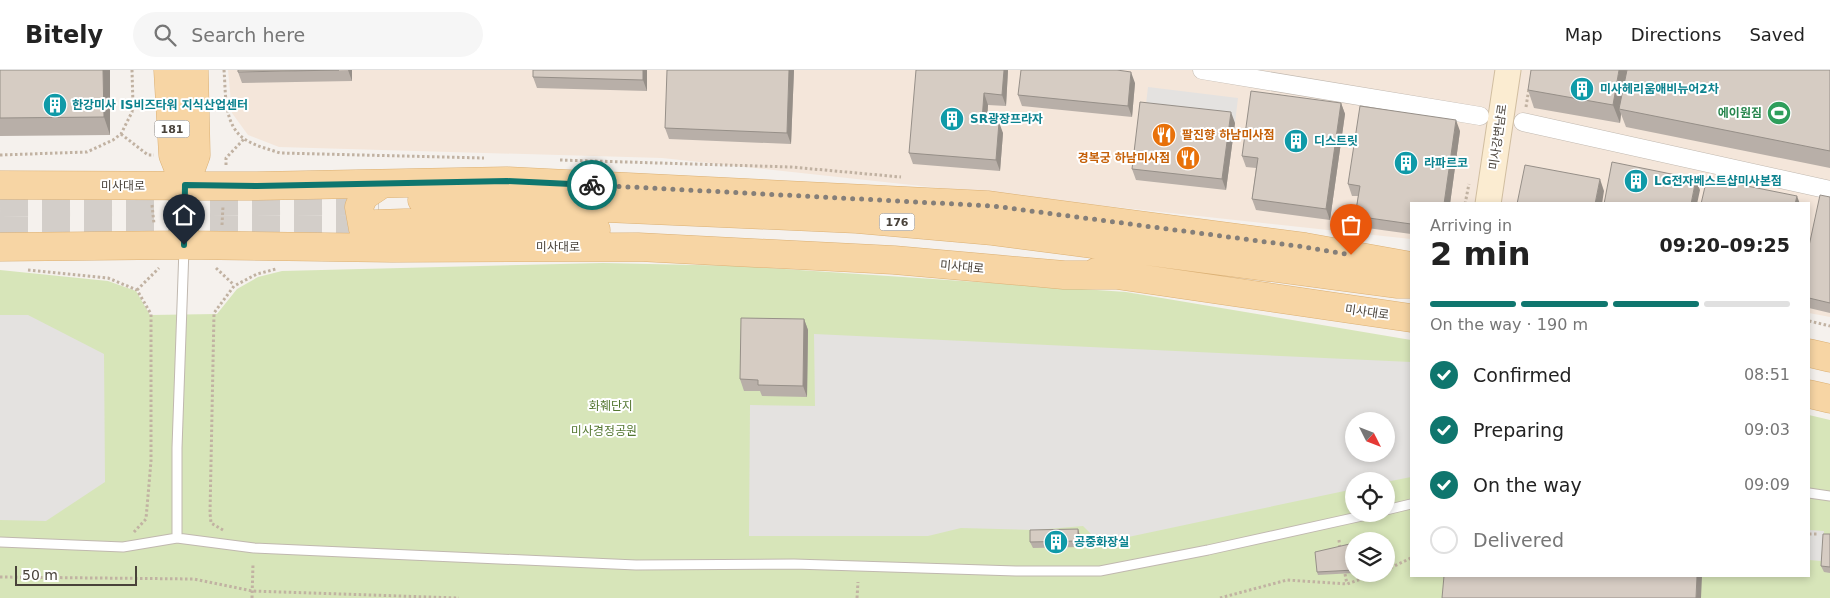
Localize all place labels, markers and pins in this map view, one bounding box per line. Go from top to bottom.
building icon: 미사헤리움애비뉴어2차 [1569,76,1595,102]
place label: 미사헤리움애비뉴어2차 [1600,82,1719,96]
building icon: 한강미사 IS비즈타워 지식산업센터 [42,92,68,118]
place label: 한강미사 IS비즈타워 지식산업센터 [72,98,248,112]
sports icon: 에이원짐 [1766,100,1792,126]
building icon: SR광장프라자 [939,106,965,132]
place label: 에이원짐 [1718,106,1762,120]
place label: SR광장프라자 [970,112,1043,126]
restaurant icon: 팔진향 하남미사점 [1151,122,1177,148]
place label: 팔진향 하남미사점 [1182,128,1275,142]
building icon: 디스트릿 [1283,128,1309,154]
place label: 디스트릿 [1314,134,1358,148]
restaurant icon: 경복궁 하남미사점 [1175,145,1201,171]
building icon: 라파르코 [1393,150,1419,176]
place label: 경복궁 하남미사점 [1078,151,1170,165]
place label: 라파르코 [1424,156,1468,170]
building icon: LG전자베스트샵미사본점 [1623,168,1649,194]
place label: LG전자베스트샵미사본점 [1654,174,1782,188]
pin [163,194,205,245]
pin [1330,204,1372,255]
building icon: 공중화장실 [1043,529,1069,555]
place label: 공중화장실 [1074,535,1129,549]

